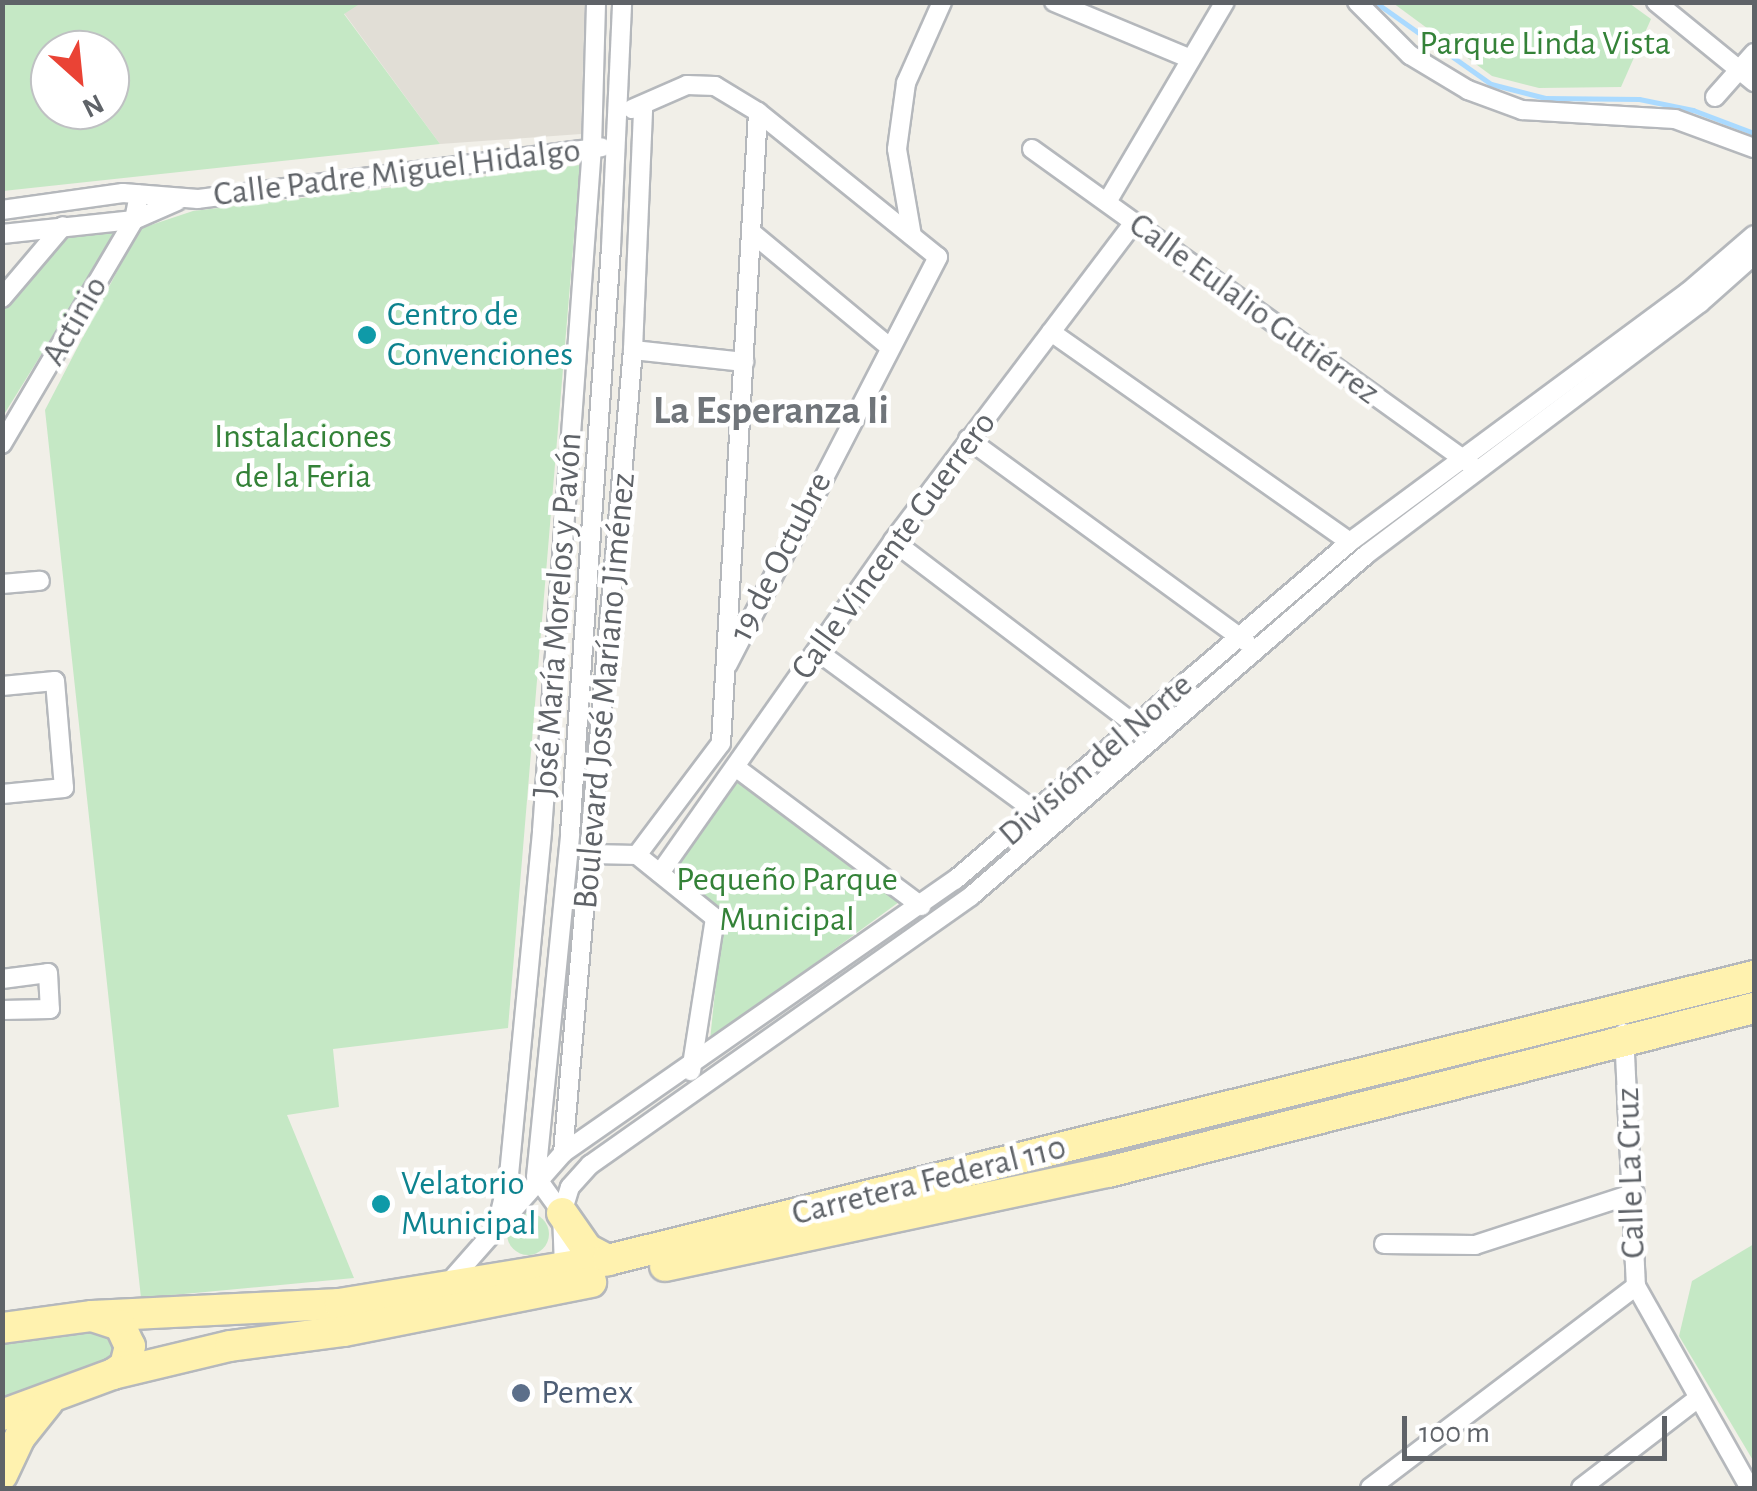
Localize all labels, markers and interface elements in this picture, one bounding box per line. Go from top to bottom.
park label: Parque Linda Vista [1419,23,1671,65]
north arrow [30,30,130,130]
text: N [78,88,108,122]
street label: Calle Padre Miguel Hidalgo [211,130,583,216]
street label: Calle Eulalio Gutiérrez [1120,204,1388,414]
street label: Actinio [33,269,117,373]
place label: Centro de Convenciones [387,294,573,376]
marker: Centro de Convenciones [356,324,378,346]
district label: La Esperanza Ii [653,387,889,435]
street label: Calle Vincente Guerrero [783,404,1005,688]
park label: Instalaciones de la Feria [214,416,392,498]
street label: José María Morelos y Pavón [524,431,592,799]
street label: 19 de Octubre [721,465,841,649]
street label: Boulevard José Maríano Jiménez [565,471,645,911]
street label: División del Norte [990,664,1202,856]
park label: Pequeño Parque Municipal [676,859,898,941]
street label: Calle La Cruz [1607,1087,1655,1259]
street label: Carretera Federal 110 [788,1127,1070,1235]
place label: Velatorio Municipal [401,1163,537,1245]
marker: Velatorio Municipal [370,1193,392,1215]
place label: Pemex [541,1372,633,1414]
marker: Pemex [510,1382,532,1404]
scale bar [1407,1396,1672,1458]
text: 100 m [1419,1418,1490,1448]

